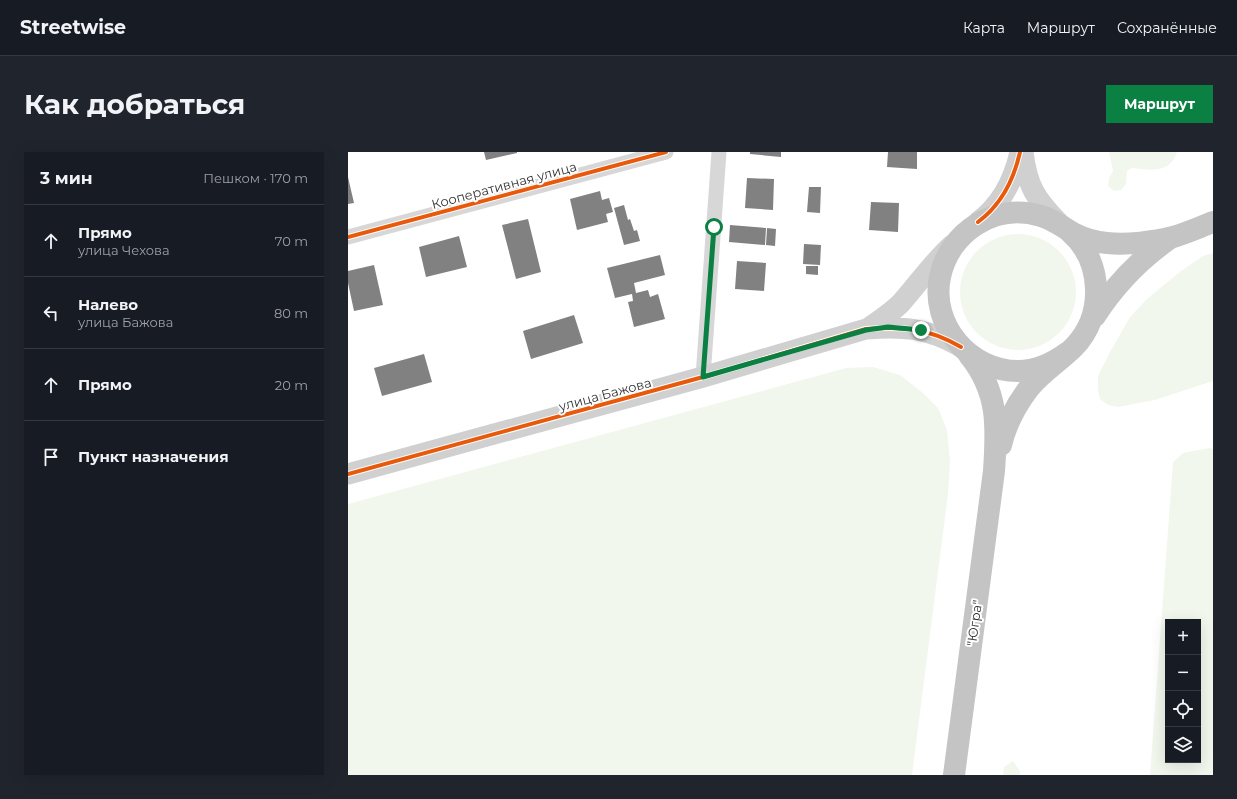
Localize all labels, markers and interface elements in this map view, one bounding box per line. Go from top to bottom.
text: Streetwise [20,16,126,39]
text: Карта [963,19,1005,37]
text: Маршрут [1027,19,1095,37]
text: Сохранённые [1117,19,1217,37]
button: Маршрут [1106,85,1213,123]
text: Как добраться [24,87,245,121]
street label: Кооперативная улица [430,158,578,212]
text: 3 мин [40,168,93,188]
text: Пешком · 170 m [203,170,308,186]
route start [705,218,723,236]
text: Прямо [78,223,132,242]
icon: ahead [40,230,62,252]
text: 70 m [275,233,308,249]
text: улица Чехова [78,242,170,258]
text: Налево [78,295,138,314]
icon: left [40,302,62,324]
text: 80 m [274,305,308,321]
text: улица Бажова [78,314,173,330]
route end [912,321,930,339]
icon: ahead [40,374,62,396]
street label: улица Бажова [556,374,653,414]
text: Прямо [78,375,132,394]
text: 20 m [275,377,308,393]
icon: arrive [40,446,62,468]
text: Пункт назначения [78,447,229,466]
street label: "Югра" [963,599,985,647]
map controls [1165,619,1201,763]
button: + [1165,619,1201,655]
button: − [1165,655,1201,691]
button: locate [1165,691,1201,727]
button: layers [1165,727,1201,763]

